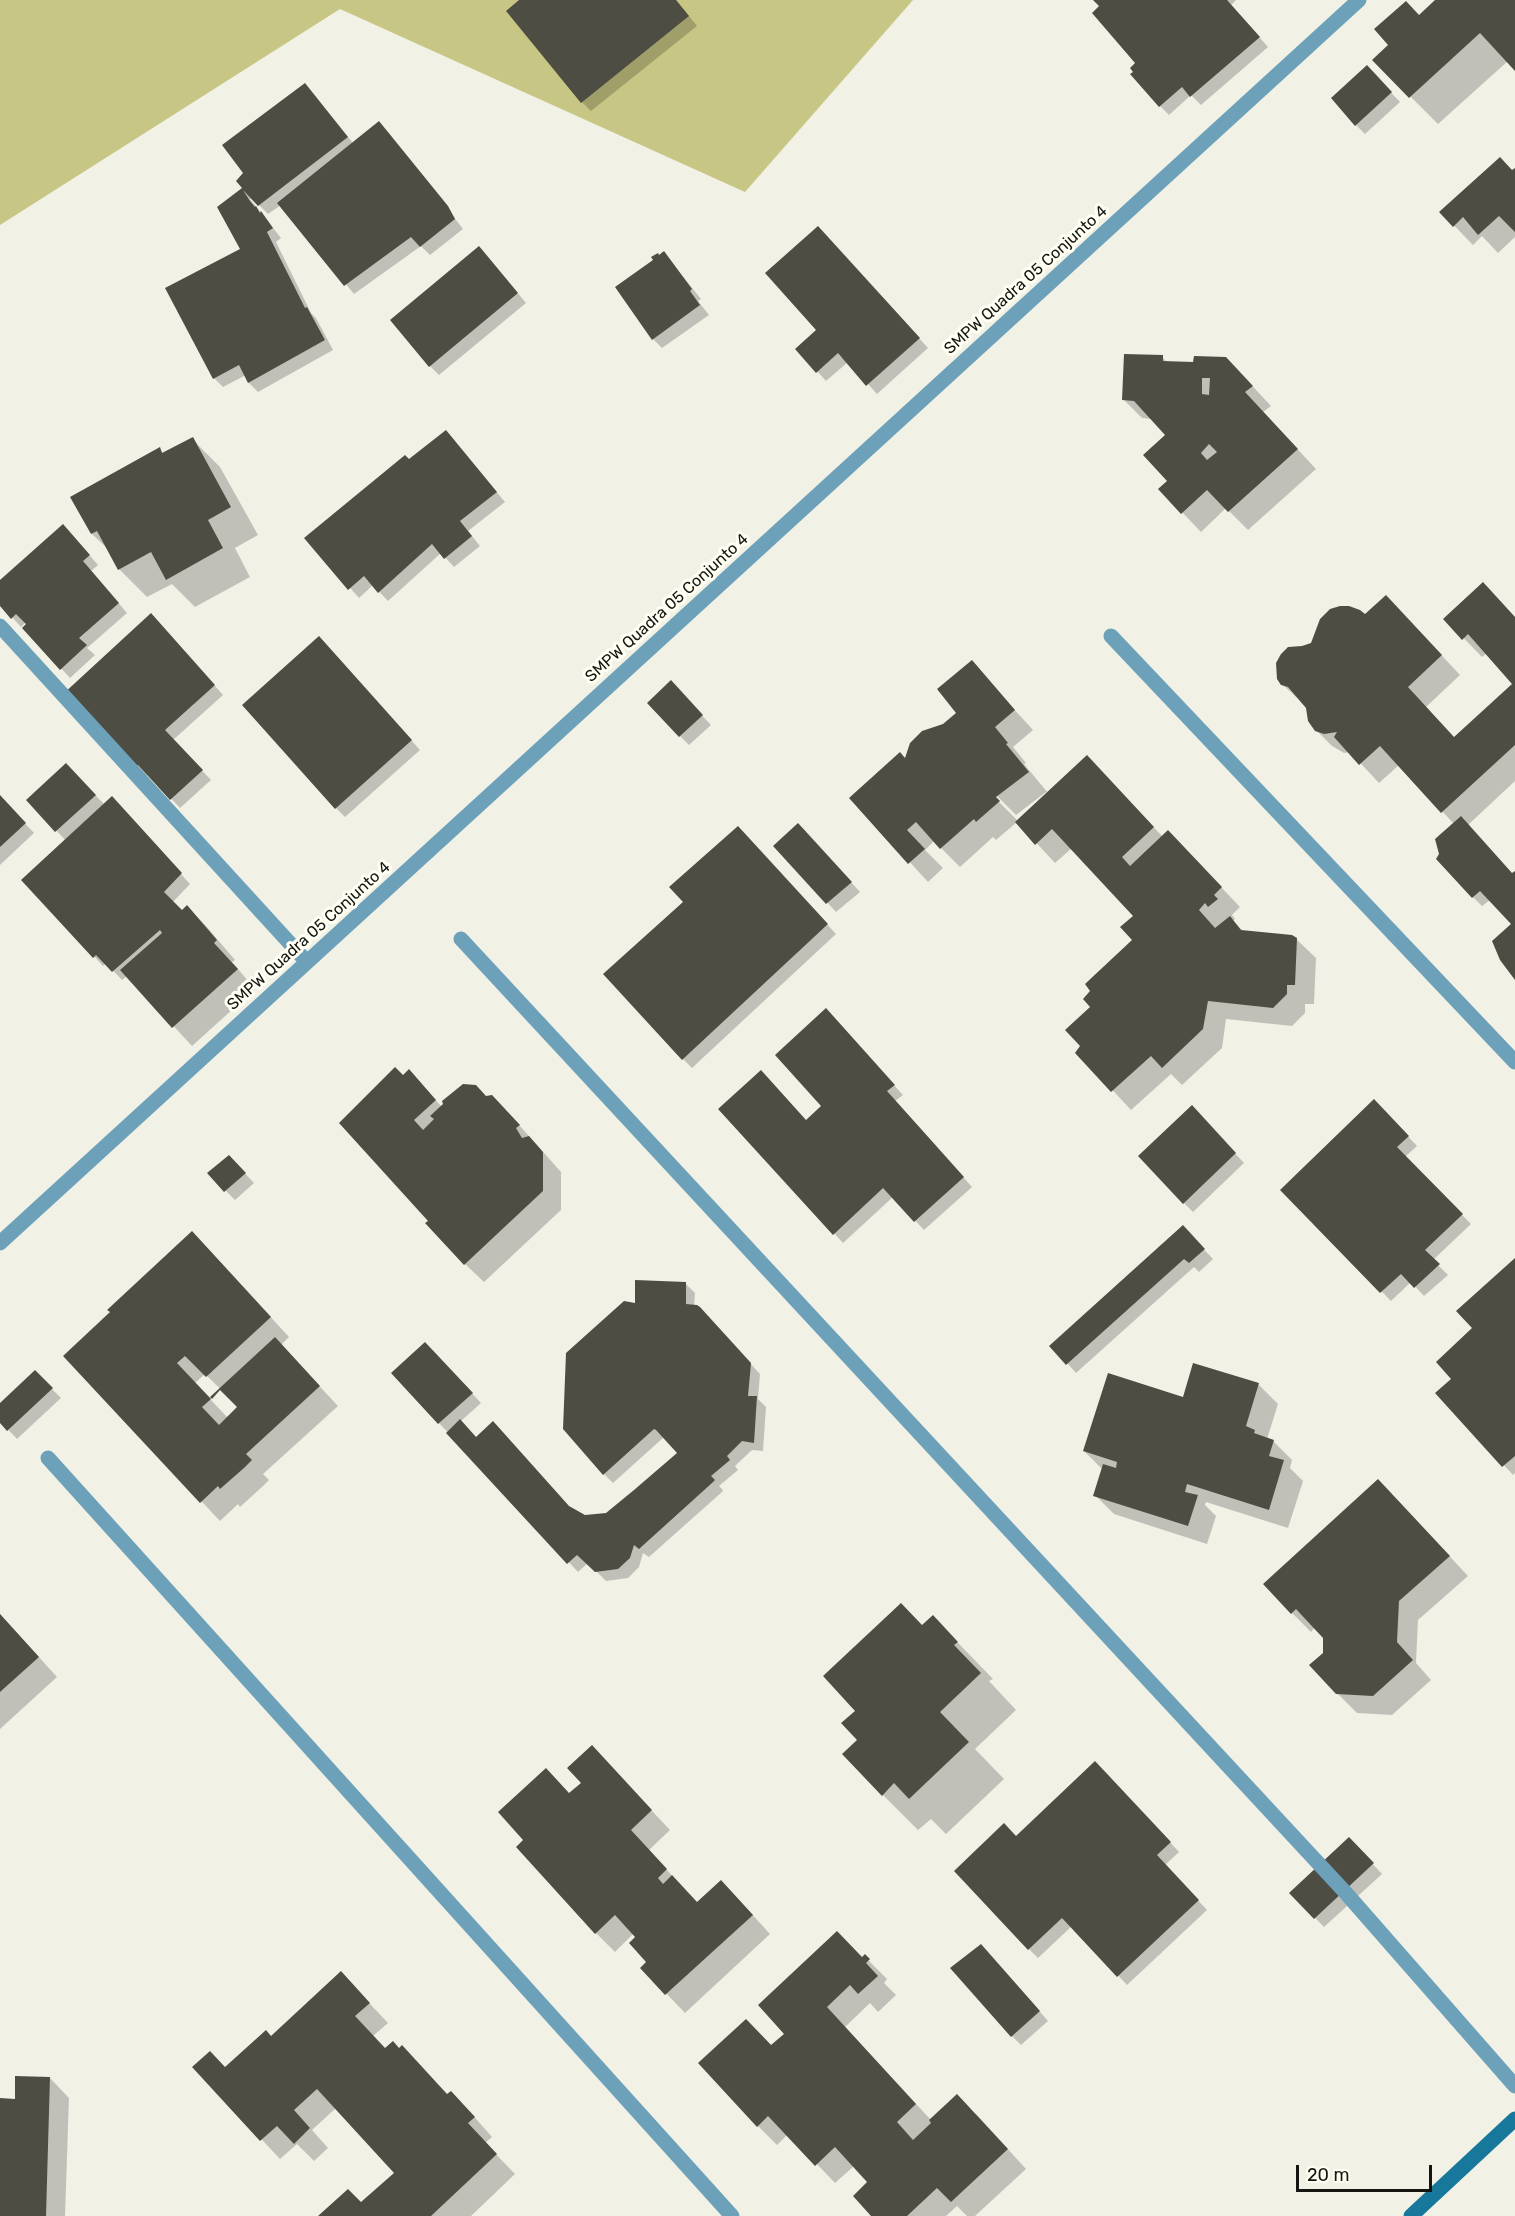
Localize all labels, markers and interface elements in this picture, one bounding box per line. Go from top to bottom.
street label: SMPW Quadra 05 Conjunto 4 [941,202,1111,358]
street label: SMPW Quadra 05 Conjunto 4 [582,530,752,686]
street label: SMPW Quadra 05 Conjunto 4 [224,858,394,1014]
scale bar [1299,2153,1436,2191]
text: 20 m [1307,2164,1349,2186]

